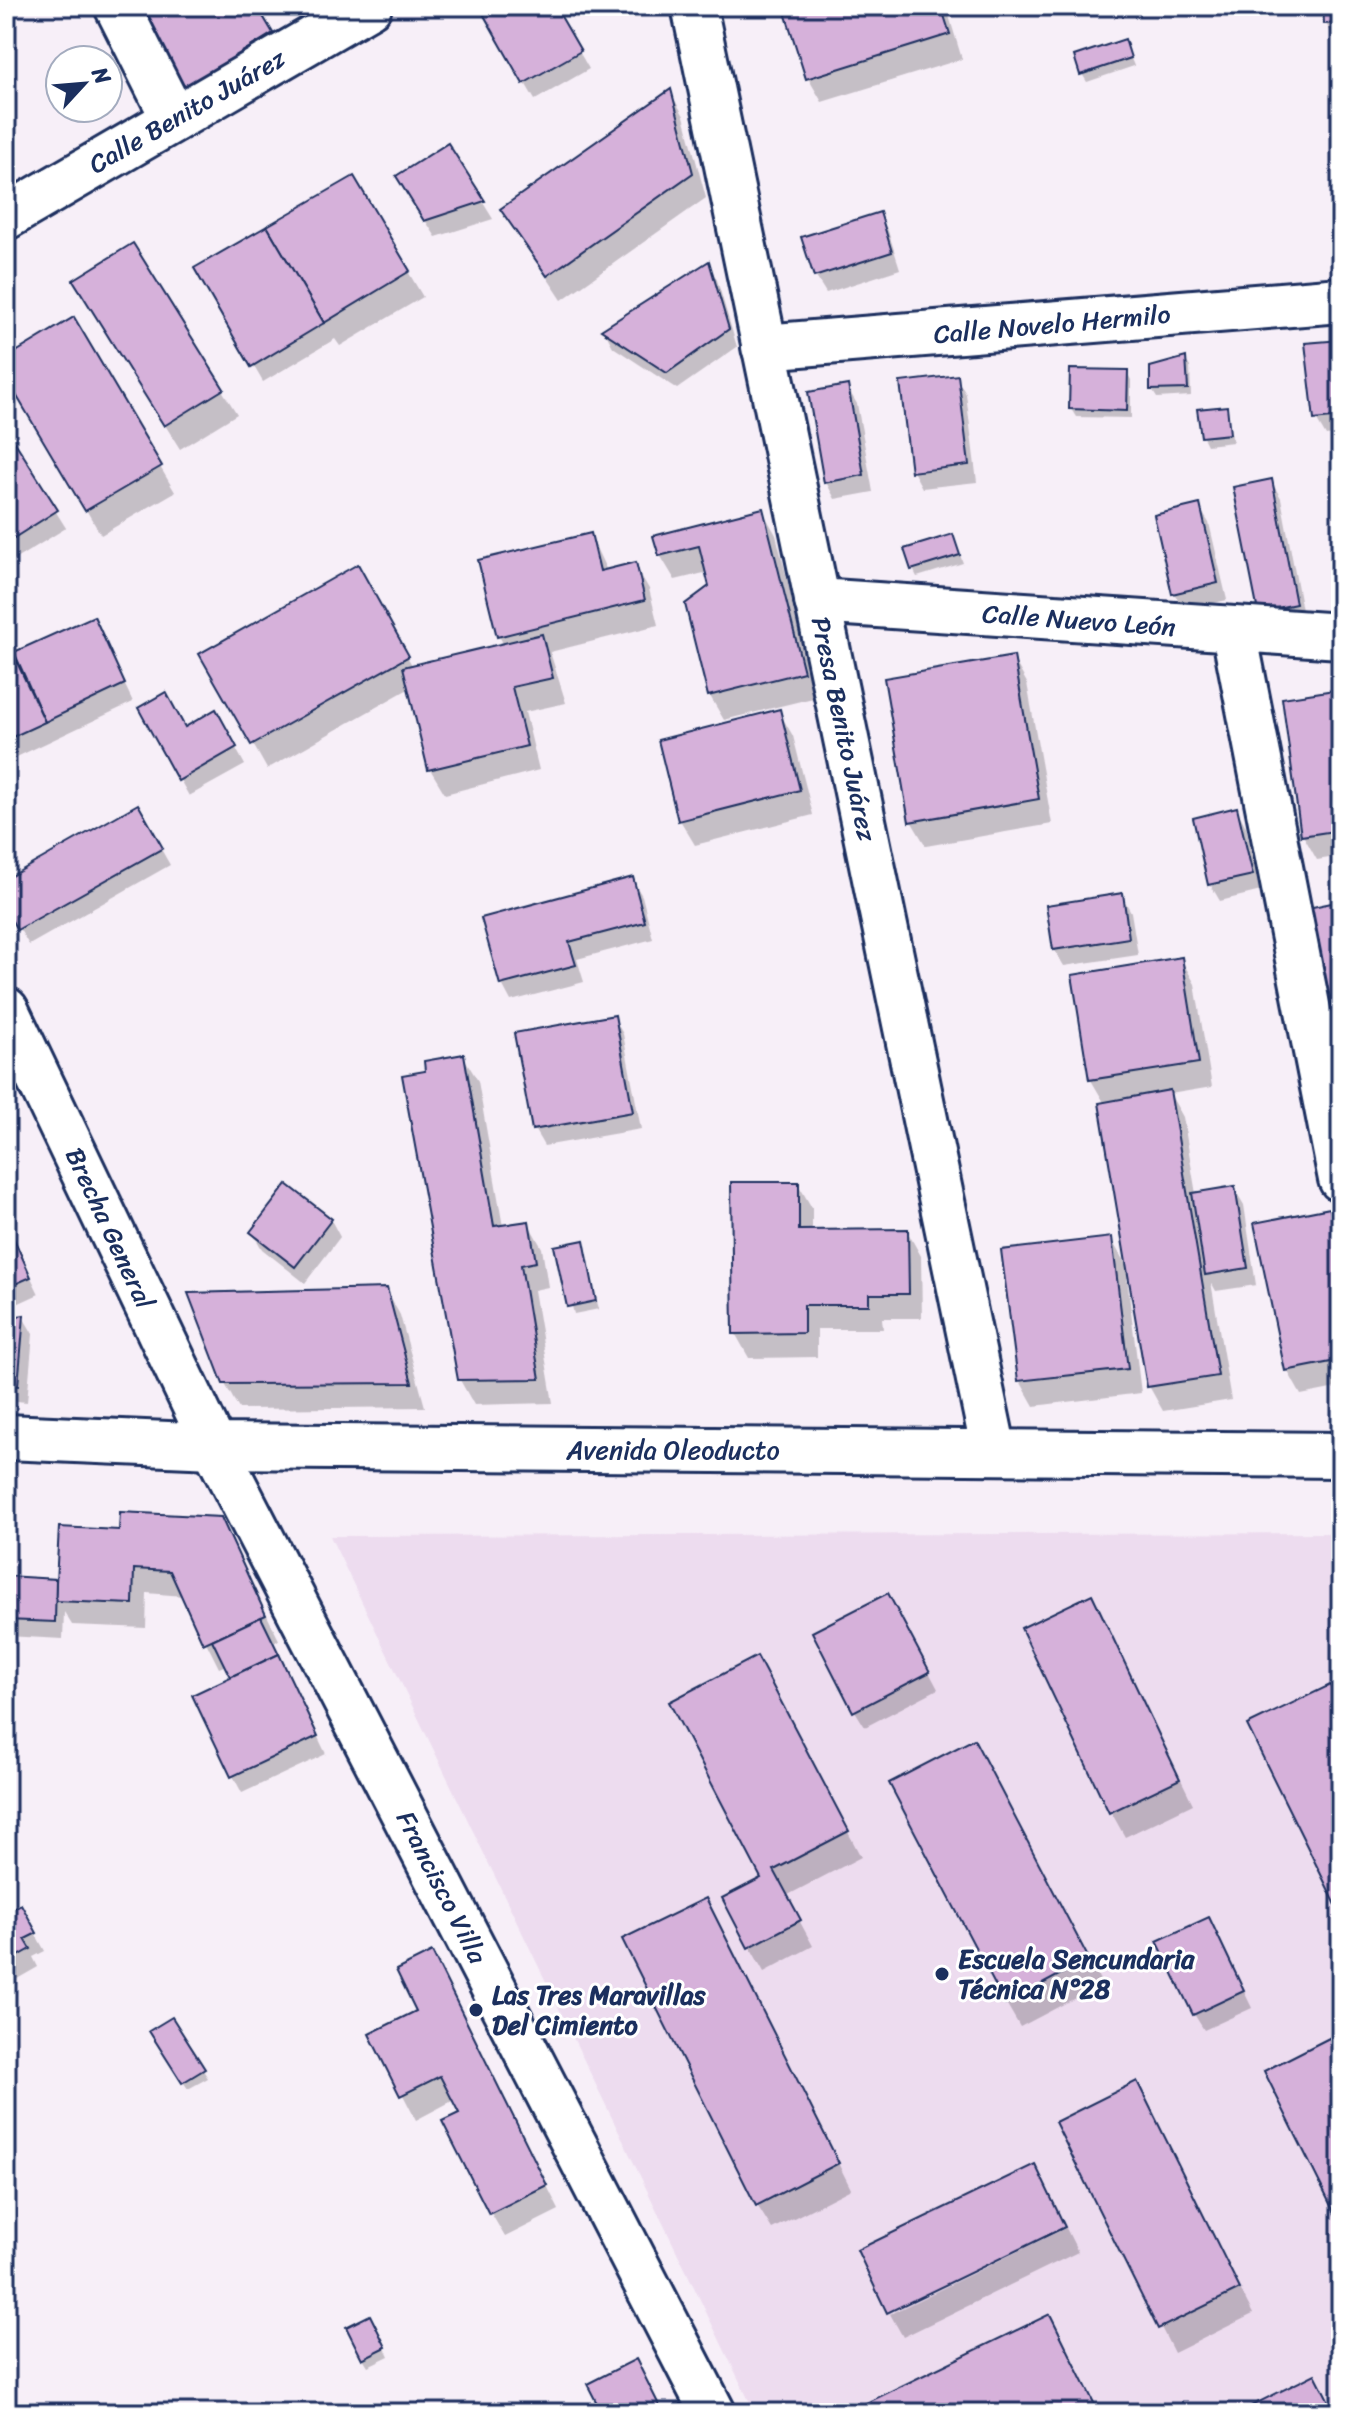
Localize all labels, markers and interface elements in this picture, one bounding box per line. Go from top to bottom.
street label: Calle Benito Juárez [80,35,295,186]
north arrow [44,44,124,124]
text: N [80,59,123,92]
street label: Calle Novelo Hermilo [932,291,1172,357]
street label: Calle Nuevo León [981,590,1177,650]
street label: Presa Benito Juárez [798,612,890,846]
street label: Brecha General [52,1139,168,1317]
street label: Avenida Oleoducto [565,1427,780,1473]
street label: Francisco Villa [384,1802,501,1973]
place label: Escuela Sencundaria Técnica N°28 [958,1936,1195,2012]
marker: Escuela Sencundaria Técnica N°28 [933,1965,951,1983]
place label: Las Tres Maravillas Del Cimiento [492,1972,707,2048]
marker: Las Tres Maravillas Del Cimiento [467,2001,485,2019]

